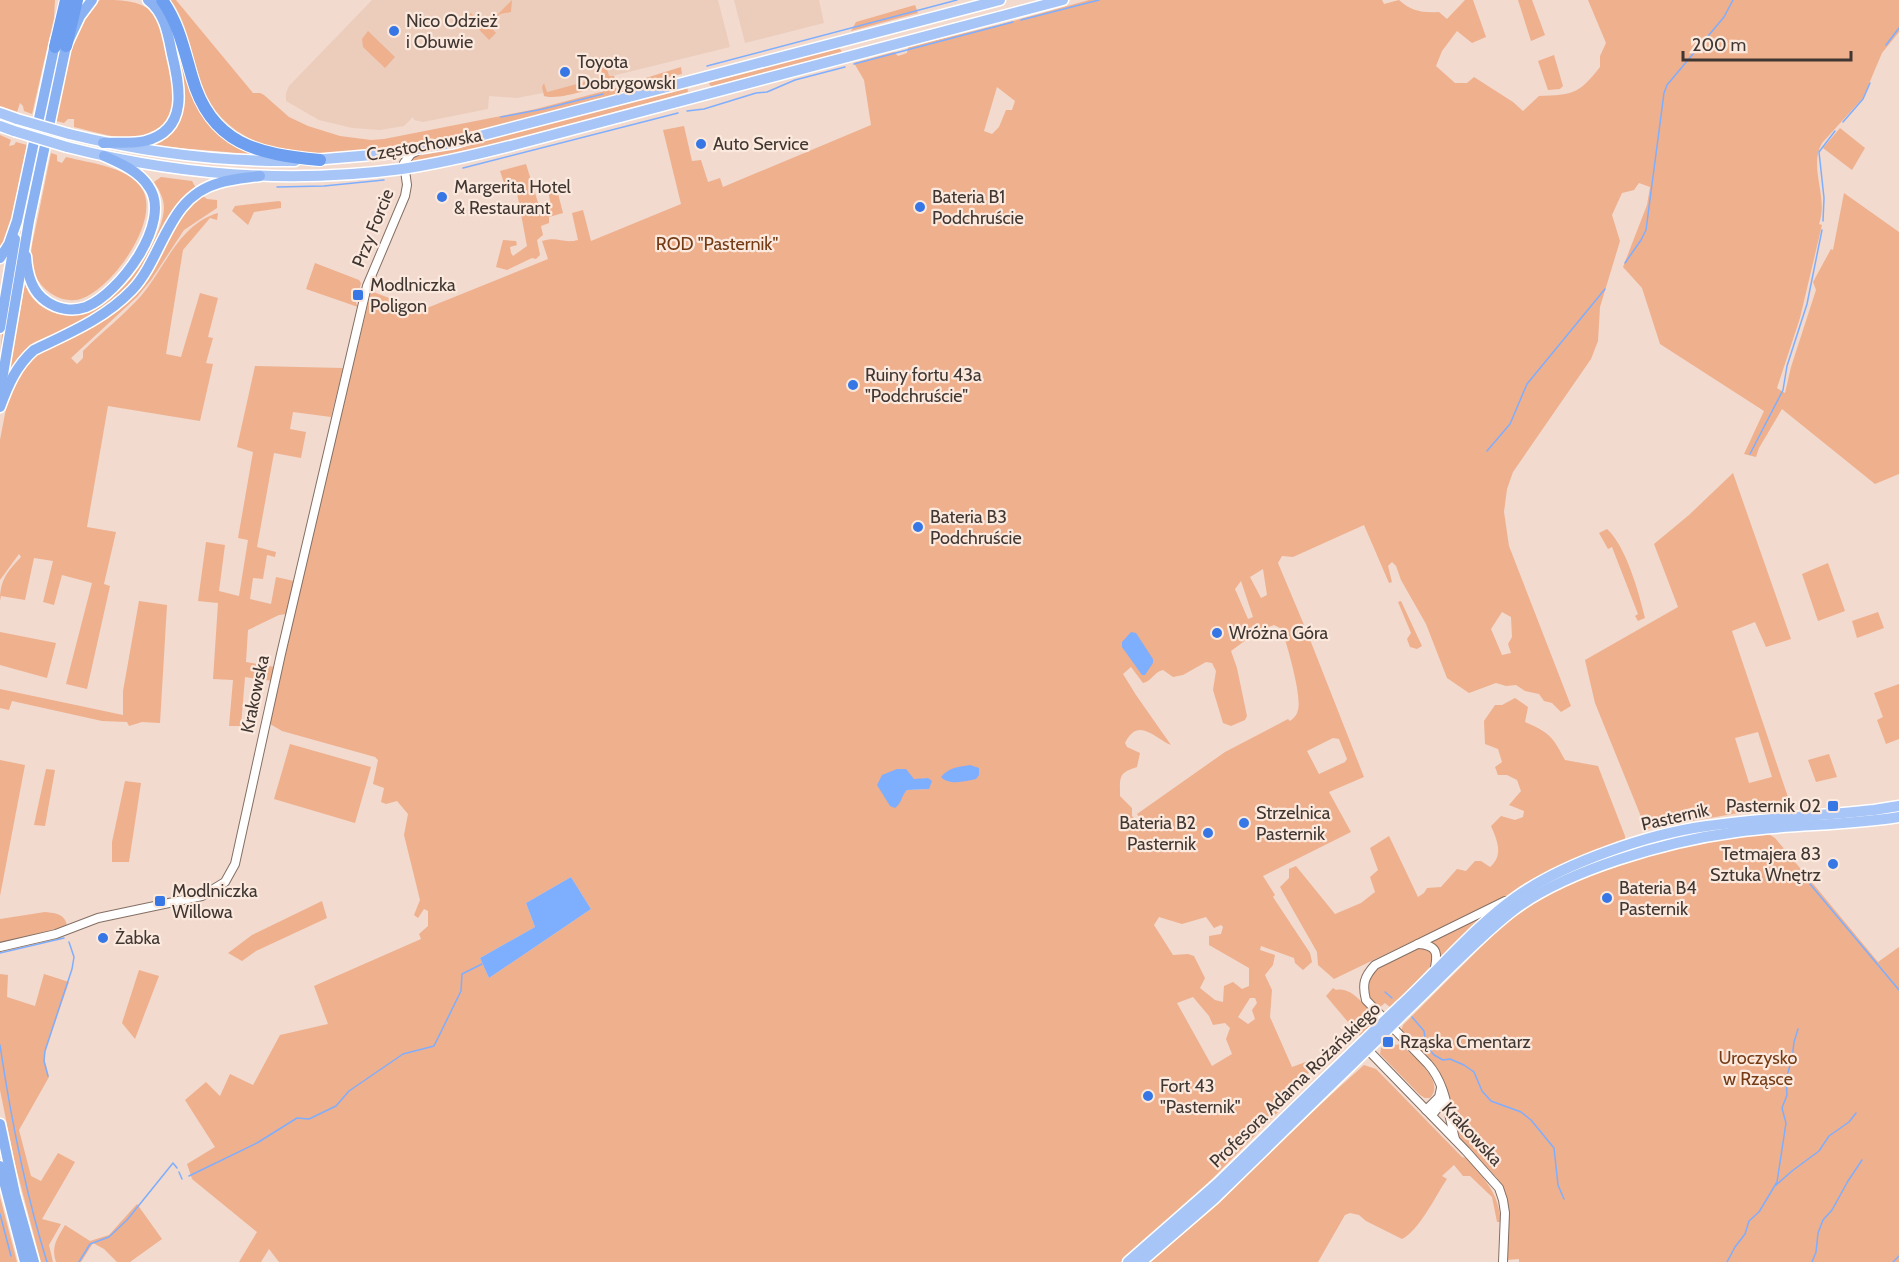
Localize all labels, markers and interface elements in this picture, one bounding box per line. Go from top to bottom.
place label: Nico Odzież i Obuwie [406,10,499,53]
marker: Nico Odzież i Obuwie [387,24,401,38]
scale bar [1683,24,1851,62]
text: 200 m [1692,34,1746,56]
place label: Toyota Dobrygowski [577,51,676,94]
marker: Toyota Dobrygowski [558,65,572,79]
street label: Częstochowska [364,124,484,166]
place label: Auto Service [713,133,809,155]
marker: Auto Service [694,137,708,151]
place label: Margerita Hotel & Restaurant [454,176,572,219]
street label: Przy Forcie [347,186,399,270]
place label: Bateria B1 Podchruście [932,186,1024,229]
marker: Margerita Hotel & Restaurant [435,190,449,204]
marker: Bateria B1 Podchruście [913,200,927,214]
park label: ROD "Pasternik" [656,233,778,255]
place label: Modlniczka Poligon [370,274,456,317]
marker: Modlniczka Poligon [351,288,365,302]
place label: Ruiny fortu 43a "Podchruście" [865,364,982,407]
marker: Ruiny fortu 43a "Podchruście" [846,378,860,392]
place label: Bateria B3 Podchruście [930,506,1022,549]
marker: Bateria B3 Podchruście [911,520,925,534]
place label: Wróżna Góra [1229,622,1329,644]
marker: Wróżna Góra [1210,626,1224,640]
street label: Krakowska [236,653,274,735]
place label: Pasternik 02 [1726,795,1821,817]
street label: Pasternik [1639,798,1712,835]
marker: Pasternik 02 [1826,799,1840,813]
place label: Strzelnica Pasternik [1256,802,1331,845]
place label: Bateria B2 Pasternik [1119,812,1197,855]
marker: Strzelnica Pasternik [1237,816,1251,830]
marker: Bateria B2 Pasternik [1201,826,1215,840]
place label: Tetmajera 83 Sztuka Wnętrz [1710,843,1822,886]
marker: Tetmajera 83 Sztuka Wnętrz [1826,857,1840,871]
place label: Bateria B4 Pasternik [1619,877,1697,920]
place label: Modlniczka Willowa [172,880,258,923]
marker: Bateria B4 Pasternik [1600,891,1614,905]
marker: Modlniczka Willowa [153,894,167,908]
place label: Żabka [115,927,160,949]
marker: Żabka [96,931,110,945]
street label: Profesora Adama Rożańskiego [1205,997,1385,1172]
place label: Rząska Cmentarz [1400,1031,1531,1053]
marker: Rząska Cmentarz [1381,1035,1395,1049]
park label: Uroczysko w Rząsce [1719,1047,1797,1090]
place label: Fort 43 "Pasternik" [1160,1075,1241,1118]
marker: Fort 43 "Pasternik" [1141,1089,1155,1103]
street label: Krakowska [1437,1098,1507,1171]

